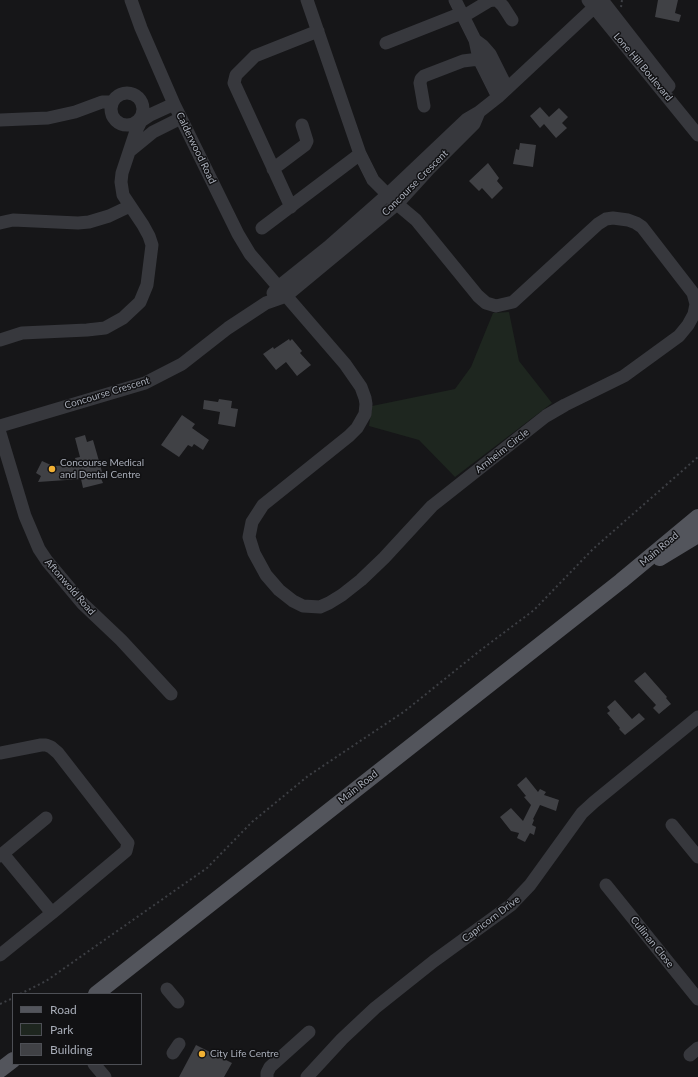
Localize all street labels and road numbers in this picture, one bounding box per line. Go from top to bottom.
street label: Lone Hill Boulevard [611,30,675,104]
street label: Calderwood Road [174,110,218,186]
street label: Concourse Crescent [380,148,450,218]
street label: Concourse Crescent [63,374,151,412]
street label: Arnheim Circle [473,426,531,476]
street label: Main Road [637,529,681,569]
street label: Aftonwold Road [42,556,98,618]
street label: Main Road [336,768,380,806]
street label: Capricorn Drive [460,893,522,945]
street label: Cullinan Close [628,914,676,970]

